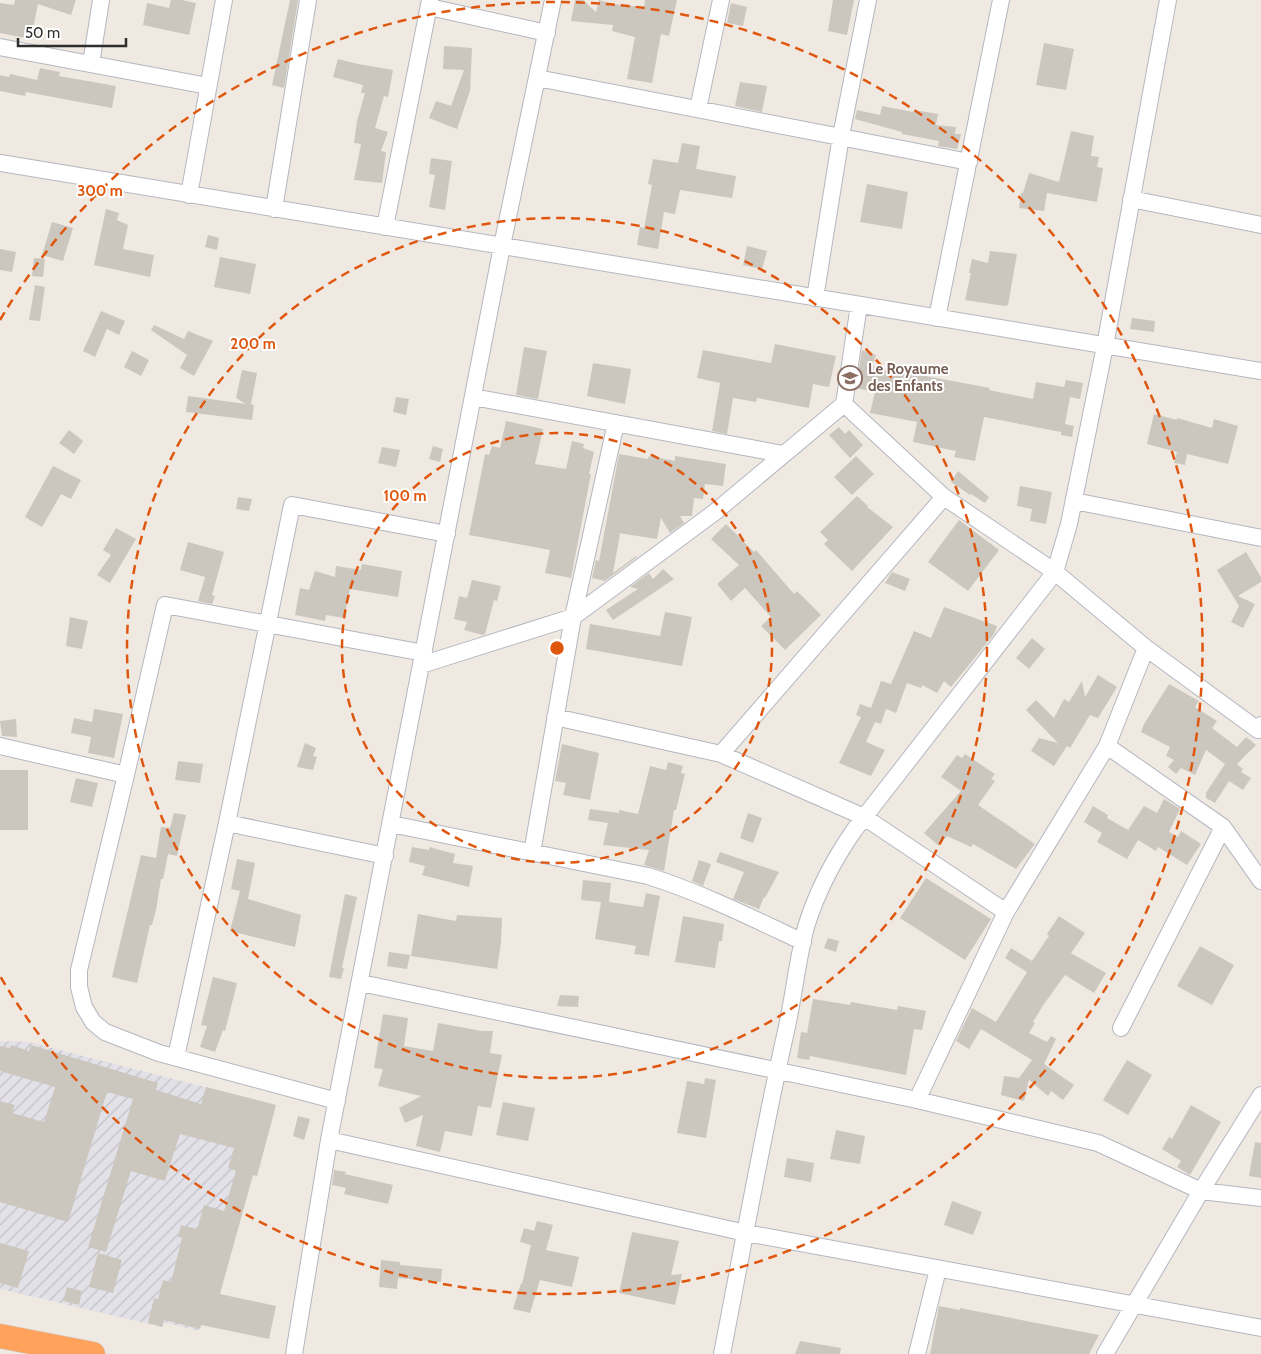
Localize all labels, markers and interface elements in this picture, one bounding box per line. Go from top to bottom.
scale bar [18,15,125,47]
text: 50 m [25,24,60,42]
text: 300 m [77,182,123,200]
text: 200 m [230,335,276,353]
place label: Le Royaume des Enfants [868,360,949,395]
school or university icon: Le Royaume des Enfants [837,365,863,391]
text: 100 m [383,487,427,505]
centre of rings [548,639,566,657]

